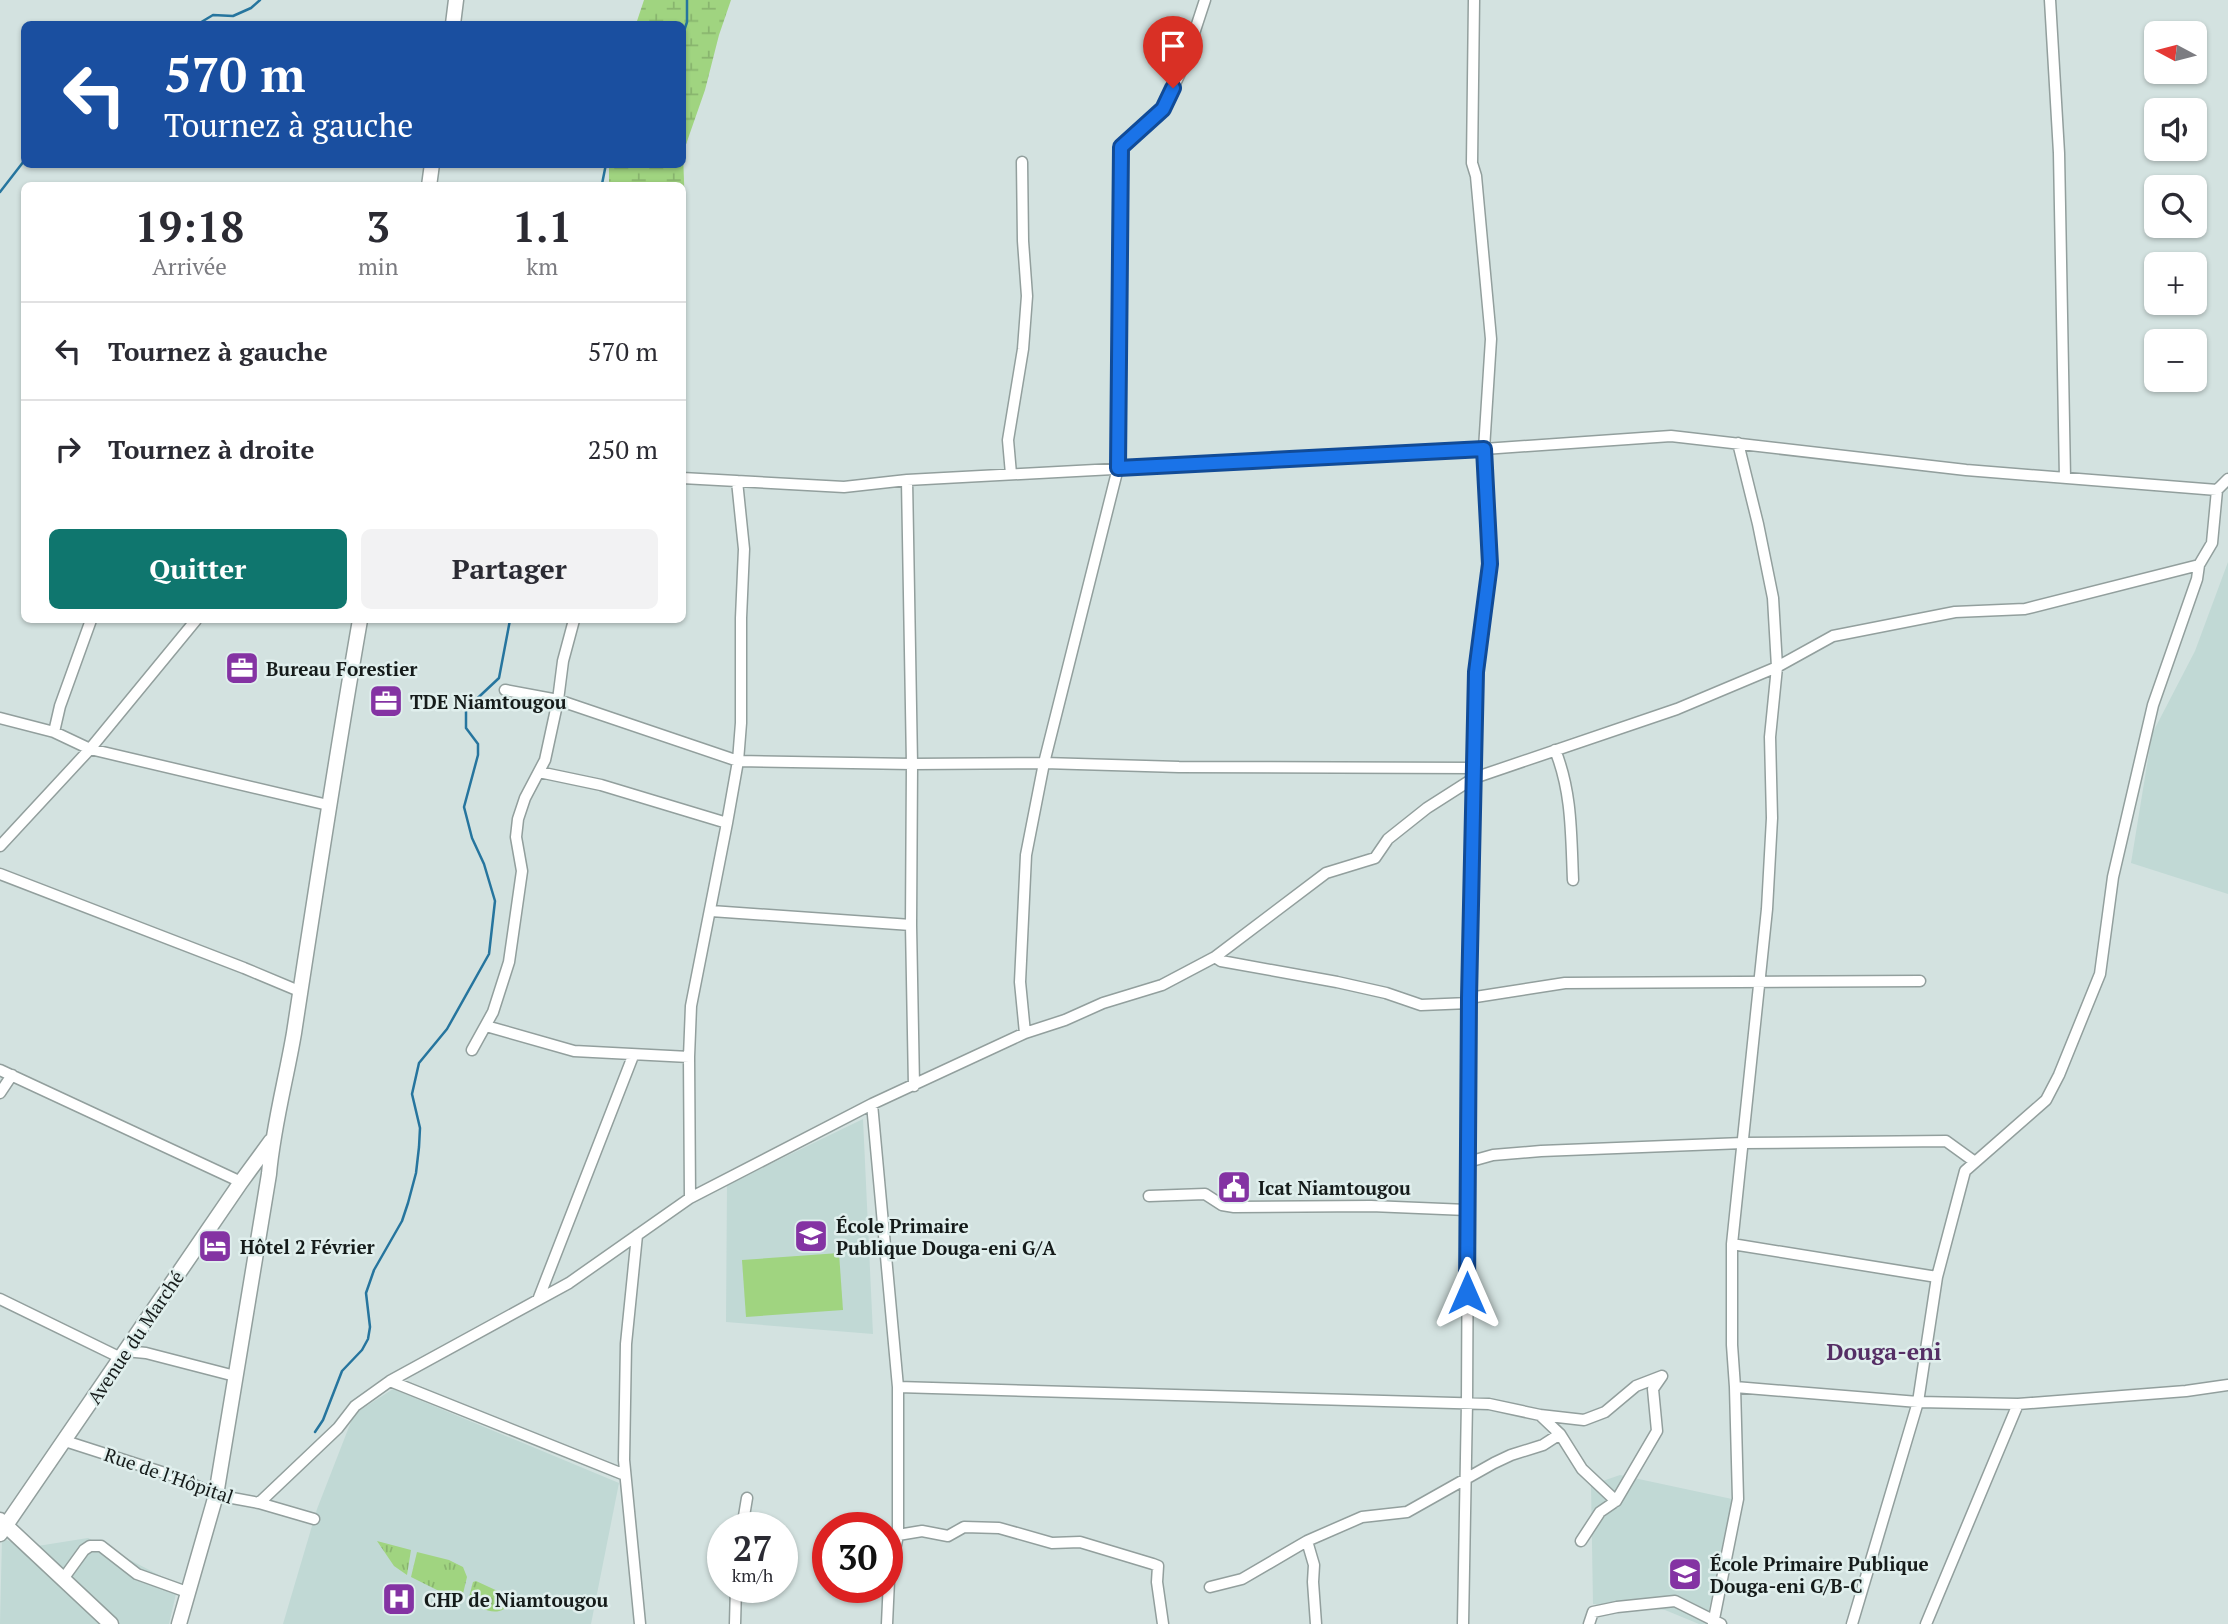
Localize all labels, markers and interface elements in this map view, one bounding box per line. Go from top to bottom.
pin [1143,16,1203,88]
north arrow [2144,21,2207,84]
map controls [2144,21,2207,392]
icon: arrive [1154,27,1192,65]
text: 570 m [164,41,306,106]
icon: left [49,49,140,140]
button: sound [2144,98,2207,161]
text: Tournez à gauche [164,104,413,146]
button: search [2144,175,2207,238]
text: 19:18 [135,198,244,254]
text: 3 [366,198,390,254]
text: 1.1 [512,198,572,254]
text: Arrivée [152,251,227,282]
text: min [358,251,398,282]
text: km [526,251,558,282]
button: + [2144,252,2207,315]
button: − [2144,329,2207,392]
icon: left [49,332,87,370]
text: Tournez à gauche [108,334,328,368]
text: 570 m [588,334,658,368]
icon: right [49,430,87,468]
text: Tournez à droite [108,432,314,466]
text: 250 m [588,432,658,466]
button: Quitter [49,529,347,609]
button: Partager [361,529,658,609]
office icon: Bureau Forestier [223,649,261,687]
place label: Bureau Forestier [266,656,418,681]
office icon: TDE Niamtougou [367,682,405,720]
place label: TDE Niamtougou [410,689,567,714]
public building icon: Icat Niamtougou [1215,1168,1253,1206]
place label: Icat Niamtougou [1258,1175,1411,1200]
place label: École Primaire Publique Douga-eni G/A [836,1213,1056,1260]
school or university icon: École Primaire Publique Douga-eni G/A [792,1217,830,1255]
hotel icon: Hôtel 2 Février [196,1227,234,1265]
place label: Hôtel 2 Février [240,1234,376,1259]
position arrow [1430,1256,1504,1330]
street label: Avenue du Marché [81,1265,189,1409]
district label: Douga-eni [1826,1336,1942,1367]
street label: Rue de l'Hôpital [101,1441,237,1509]
speed limit sign: 30 [812,1512,903,1603]
text: 27 [733,1525,772,1571]
place label: École Primaire Publique Douga-eni G/B-C [1710,1551,1929,1598]
school or university icon: École Primaire Publique Douga-eni G/B-C [1666,1555,1704,1593]
text: km/h [732,1563,773,1587]
hospital icon: CHP de Niamtougou [380,1580,418,1618]
place label: CHP de Niamtougou [424,1587,609,1612]

